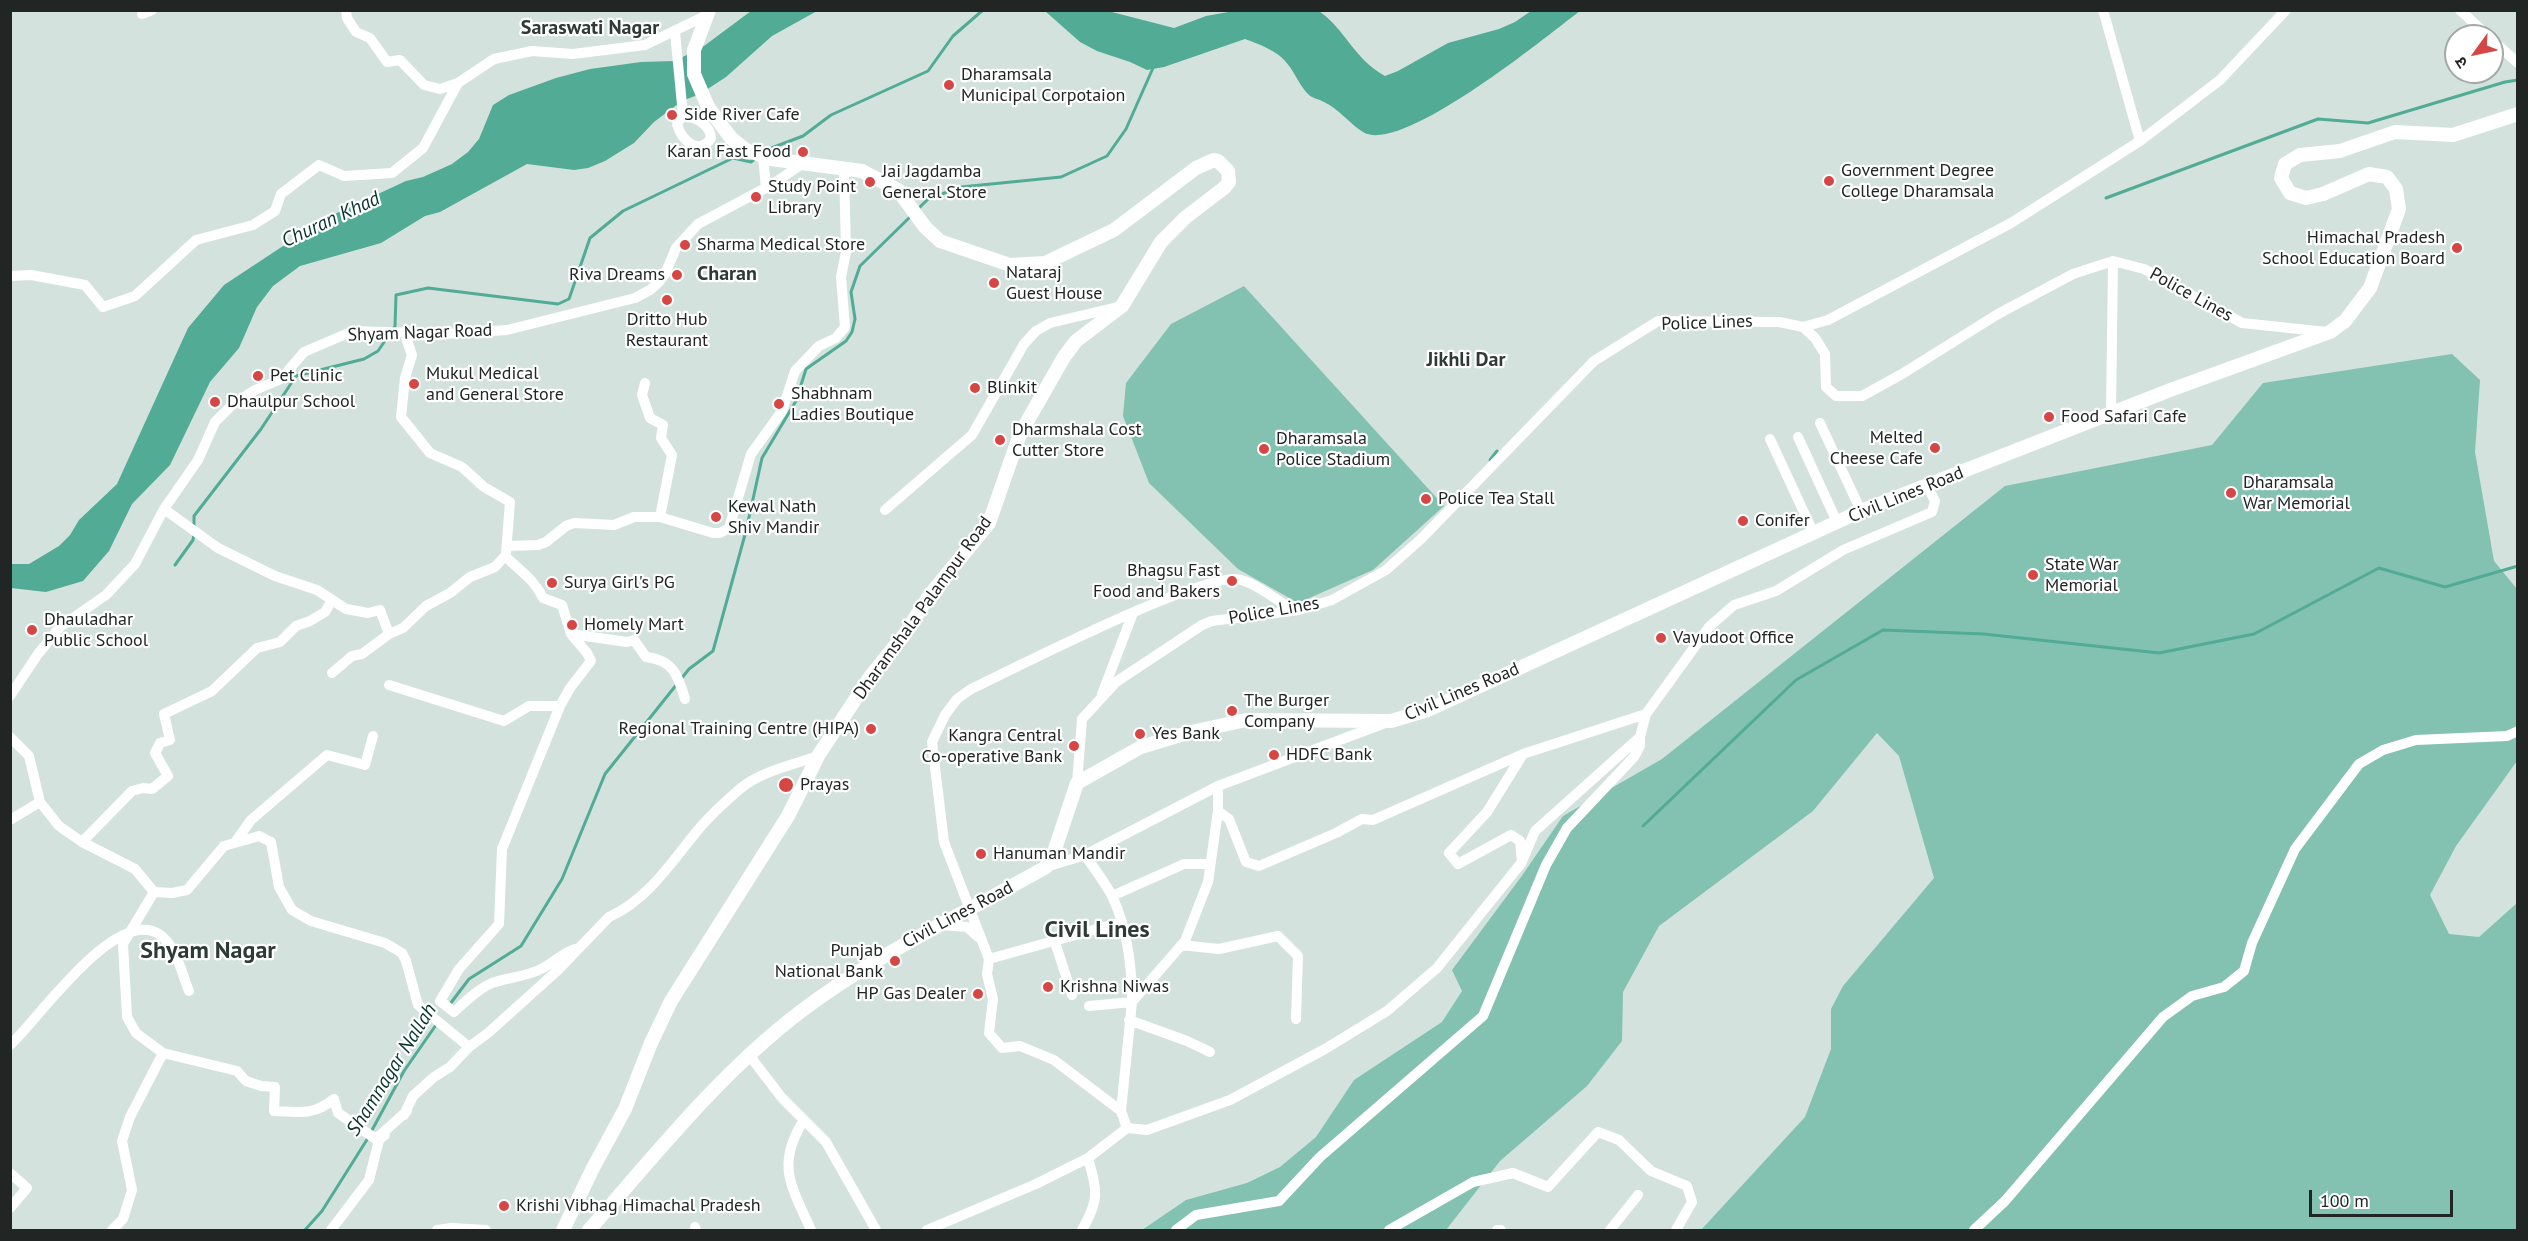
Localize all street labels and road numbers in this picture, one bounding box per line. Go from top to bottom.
street label: Police Lines [2146,263,2236,327]
street label: Police Lines [1661,311,1753,335]
street label: Shyam Nagar Road [347,320,493,346]
street label: Civil Lines Road [1845,462,1967,528]
street label: Dharamshala Palampur Road [849,512,997,704]
street label: Police Lines [1227,592,1321,630]
street label: Civil Lines Road [1402,658,1522,726]
street label: Civil Lines Road [899,877,1017,953]

